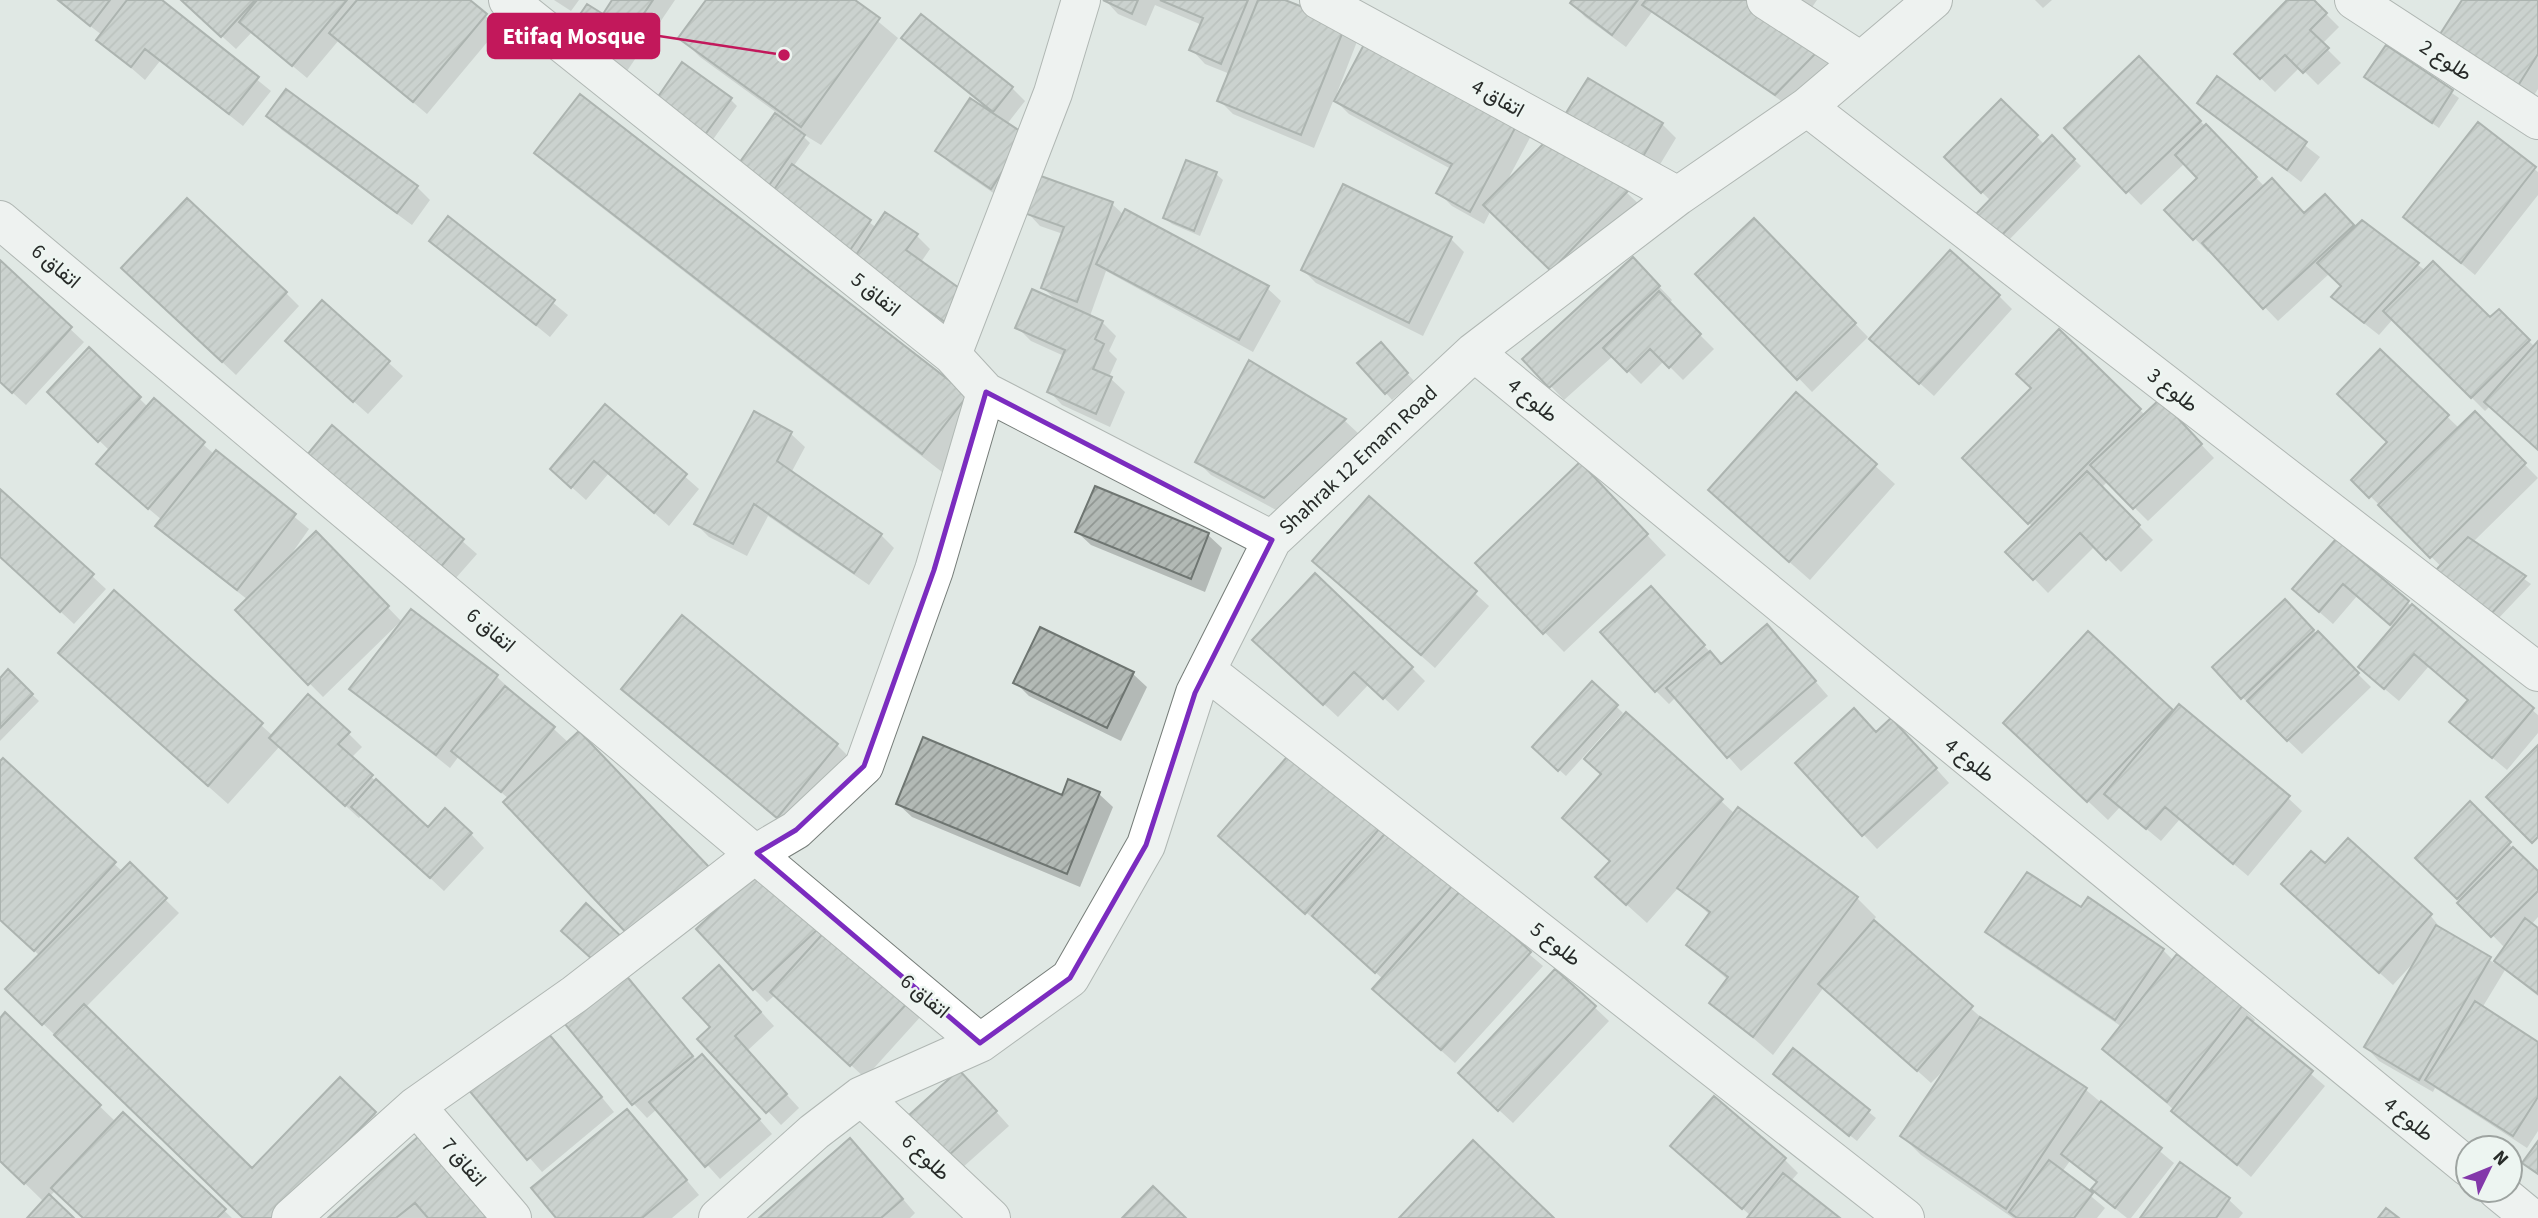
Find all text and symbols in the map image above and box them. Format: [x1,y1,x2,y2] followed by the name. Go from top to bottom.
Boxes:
[488,14,659,58] callout: Etifaq Mosque
[503,20,646,53] text: Etifaq Mosque
[2414,32,2478,88] street label: طلوع 2
[1466,71,1530,125] street label: اتفاق 4
[25,236,87,296] street label: اتفاق 6
[845,265,907,323] street label: اتفاق 5
[2141,361,2205,419] street label: طلوع 3
[1501,370,1565,430] street label: طلوع 4
[1272,378,1444,542] street label: Shahrak 12 Emam Road
[460,600,522,660] street label: اتفاق 6
[1938,730,2002,790] street label: طلوع 4
[1524,915,1588,973] street label: طلوع 5
[894,966,956,1026] street label: اتفاق 6
[2377,1089,2441,1149] street label: طلوع 4
[895,1126,957,1188] street label: طلوع 6
[434,1131,494,1193] street label: اتفاق 7
[2454,1134,2524,1204] north arrow
[2486,1145,2515,1172] text: N

